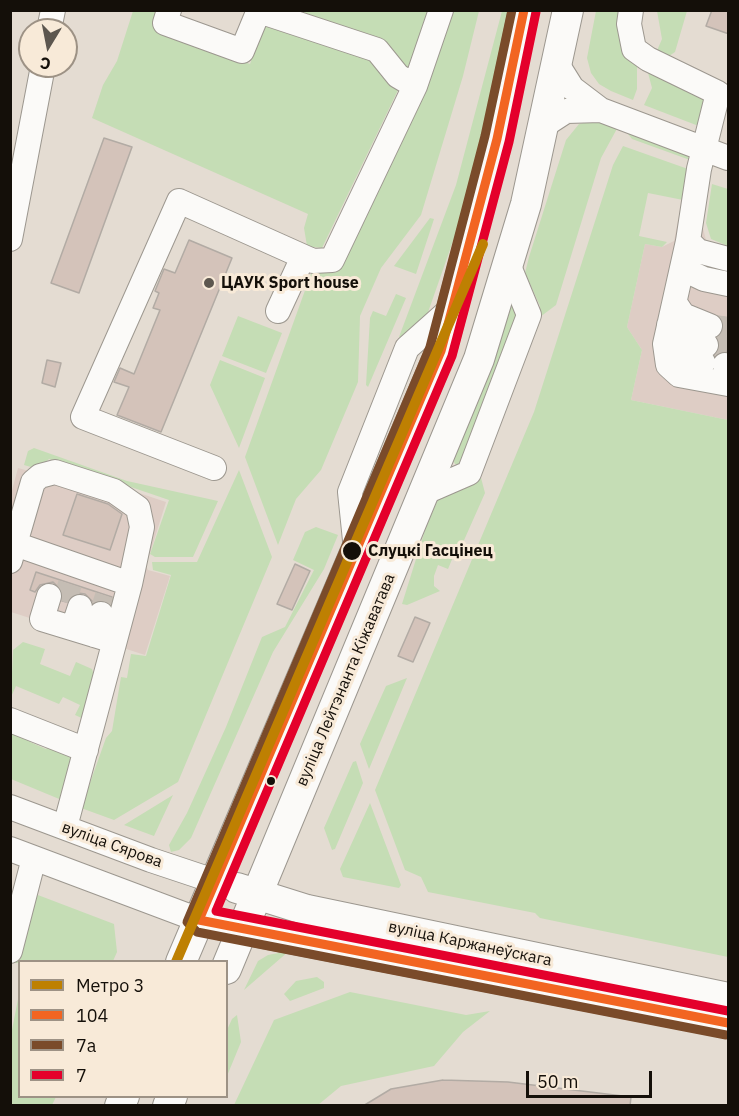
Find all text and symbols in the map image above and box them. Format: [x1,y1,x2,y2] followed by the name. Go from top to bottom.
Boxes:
[18,18,78,78] north arrow
[38,53,52,75] text: С
[221,273,359,293] place label: ЦАУК Sport house
[202,276,216,290] marker: ЦАУК Sport house
[341,540,363,562] marker: Слуцкі Гасцінец
[368,541,493,561] place label: Слуцкі Гасцінец
[292,571,400,789] street label: вуліца Лейтэнанта Кіжаватава
[265,775,277,787] unlabelled marker
[59,818,165,872] street label: вуліца Сярова
[386,917,554,971] street label: вуліца Каржанеўскага
[18,960,228,1098] legend
[76,974,144,997] text: Метро 3
[76,1004,108,1027] text: 104
[76,1034,96,1057] text: 7а
[529,1059,655,1097] scale bar
[76,1064,87,1087] text: 7
[537,1070,579,1093] text: 50 m

